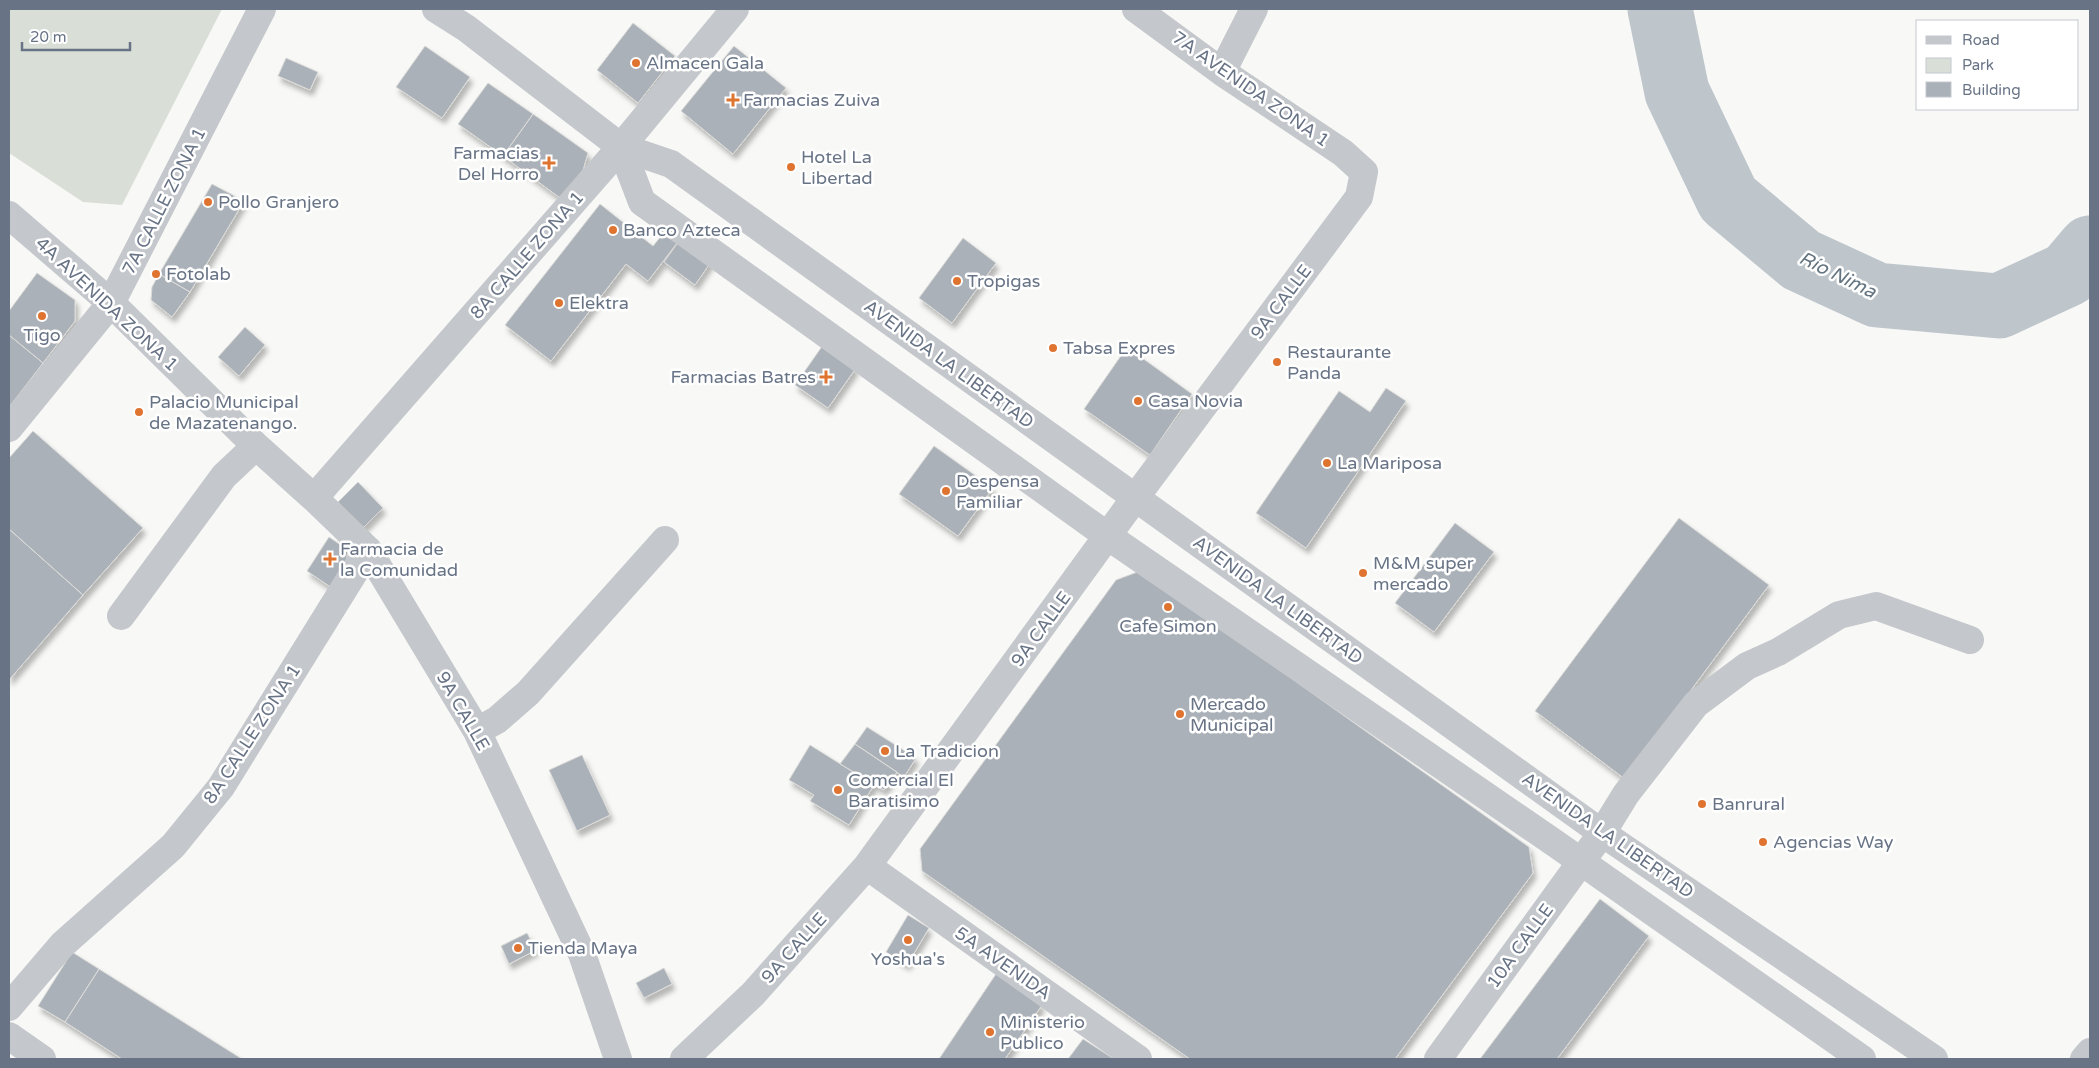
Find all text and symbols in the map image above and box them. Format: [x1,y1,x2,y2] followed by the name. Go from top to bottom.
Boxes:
[22,20,130,52] scale bar
[1916,20,2079,110] legend
[1168,26,1334,152] street label: 7A AVENIDA ZONA 1
[30,28,67,46] text: 20 m
[1962,31,2000,49] text: Road
[646,52,764,74] place label: Almacen Gala
[1962,56,1994,74] text: Park
[630,57,642,69] marker: Almacen Gala
[1962,81,2021,99] text: Building
[743,89,880,111] place label: Farmacias Zuiva
[727,94,739,106] marker: Farmacias Zuiva
[117,124,211,278] street label: 7A CALLE ZONA 1
[453,142,539,185] place label: Farmacias Del Horro
[801,146,873,189] place label: Hotel La Libertad
[543,157,555,169] marker: Farmacias Del Horro
[785,161,797,173] marker: Hotel La Libertad
[465,187,589,323] street label: 8A CALLE ZONA 1
[218,191,339,213] place label: Pollo Granjero
[202,196,214,208] marker: Pollo Granjero
[623,219,741,241] place label: Banco Azteca
[607,224,619,236] marker: Banco Azteca
[31,232,183,376] street label: 4A AVENIDA ZONA 1
[1796,247,1881,303] water label: Río Nima
[1246,260,1316,344] street label: 9A CALLE
[166,263,231,285] place label: Fotolab
[150,268,162,280] marker: Fotolab
[967,270,1040,292] place label: Tropigas
[951,275,963,287] marker: Tropigas
[569,292,629,314] place label: Elektra
[860,295,1038,433] street label: AVENIDA LA LIBERTAD
[553,297,565,309] marker: Elektra
[36,310,48,322] marker: Tigo
[23,324,61,346] place label: Tigo
[1063,337,1175,359] place label: Tabsa Expres
[1287,341,1391,384] place label: Restaurante Panda
[1047,342,1059,354] marker: Tabsa Expres
[1271,356,1283,368] marker: Restaurante Panda
[671,366,816,388] place label: Farmacias Batres
[820,371,832,383] marker: Farmacias Batres
[1148,390,1243,412] place label: Casa Novia
[149,391,299,434] place label: Palacio Municipal de Mazatenango.
[1132,395,1144,407] marker: Casa Novia
[133,406,145,418] marker: Palacio Municipal de Mazatenango.
[1337,452,1442,474] place label: La Mariposa
[1321,457,1333,469] marker: La Mariposa
[956,470,1039,513] place label: Despensa Familiar
[940,485,952,497] marker: Despensa Familiar
[1189,531,1367,669] street label: AVENIDA LA LIBERTAD
[340,538,458,581] place label: Farmacia de la Comunidad
[1373,552,1474,595] place label: M&M super mercado
[324,553,336,565] marker: Farmacia de la Comunidad
[1357,567,1369,579] marker: M&M super mercado
[1006,587,1076,671] street label: 9A CALLE
[1162,601,1174,613] marker: Cafe Simon
[1119,615,1217,637] place label: Cafe Simon
[199,660,305,808] street label: 8A CALLE ZONA 1
[432,668,494,754] street label: 9A CALLE
[1190,693,1274,736] place label: Mercado Municipal
[1174,708,1186,720] marker: Mercado Municipal
[895,740,999,762] place label: La Tradicion
[879,745,891,757] marker: La Tradicion
[1518,767,1698,903] street label: AVENIDA LA LIBERTAD
[848,769,954,812] place label: Comercial El Baratisimo
[832,784,844,796] marker: Comercial El Baratisimo
[1712,793,1785,815] place label: Banrural
[1696,798,1708,810] marker: Banrural
[1773,831,1894,853] place label: Agencias Way
[1757,836,1769,848] marker: Agencias Way
[1482,900,1558,992] street label: 10A CALLE
[757,908,831,988] street label: 9A CALLE
[951,922,1055,1004] street label: 5A AVENIDA
[902,934,914,946] marker: Yoshua's
[528,937,638,959] place label: Tienda Maya
[512,942,524,954] marker: Tienda Maya
[871,948,945,970] place label: Yoshua's
[1000,1011,1085,1054] place label: Ministerio Publico
[984,1026,996,1038] marker: Ministerio Publico

